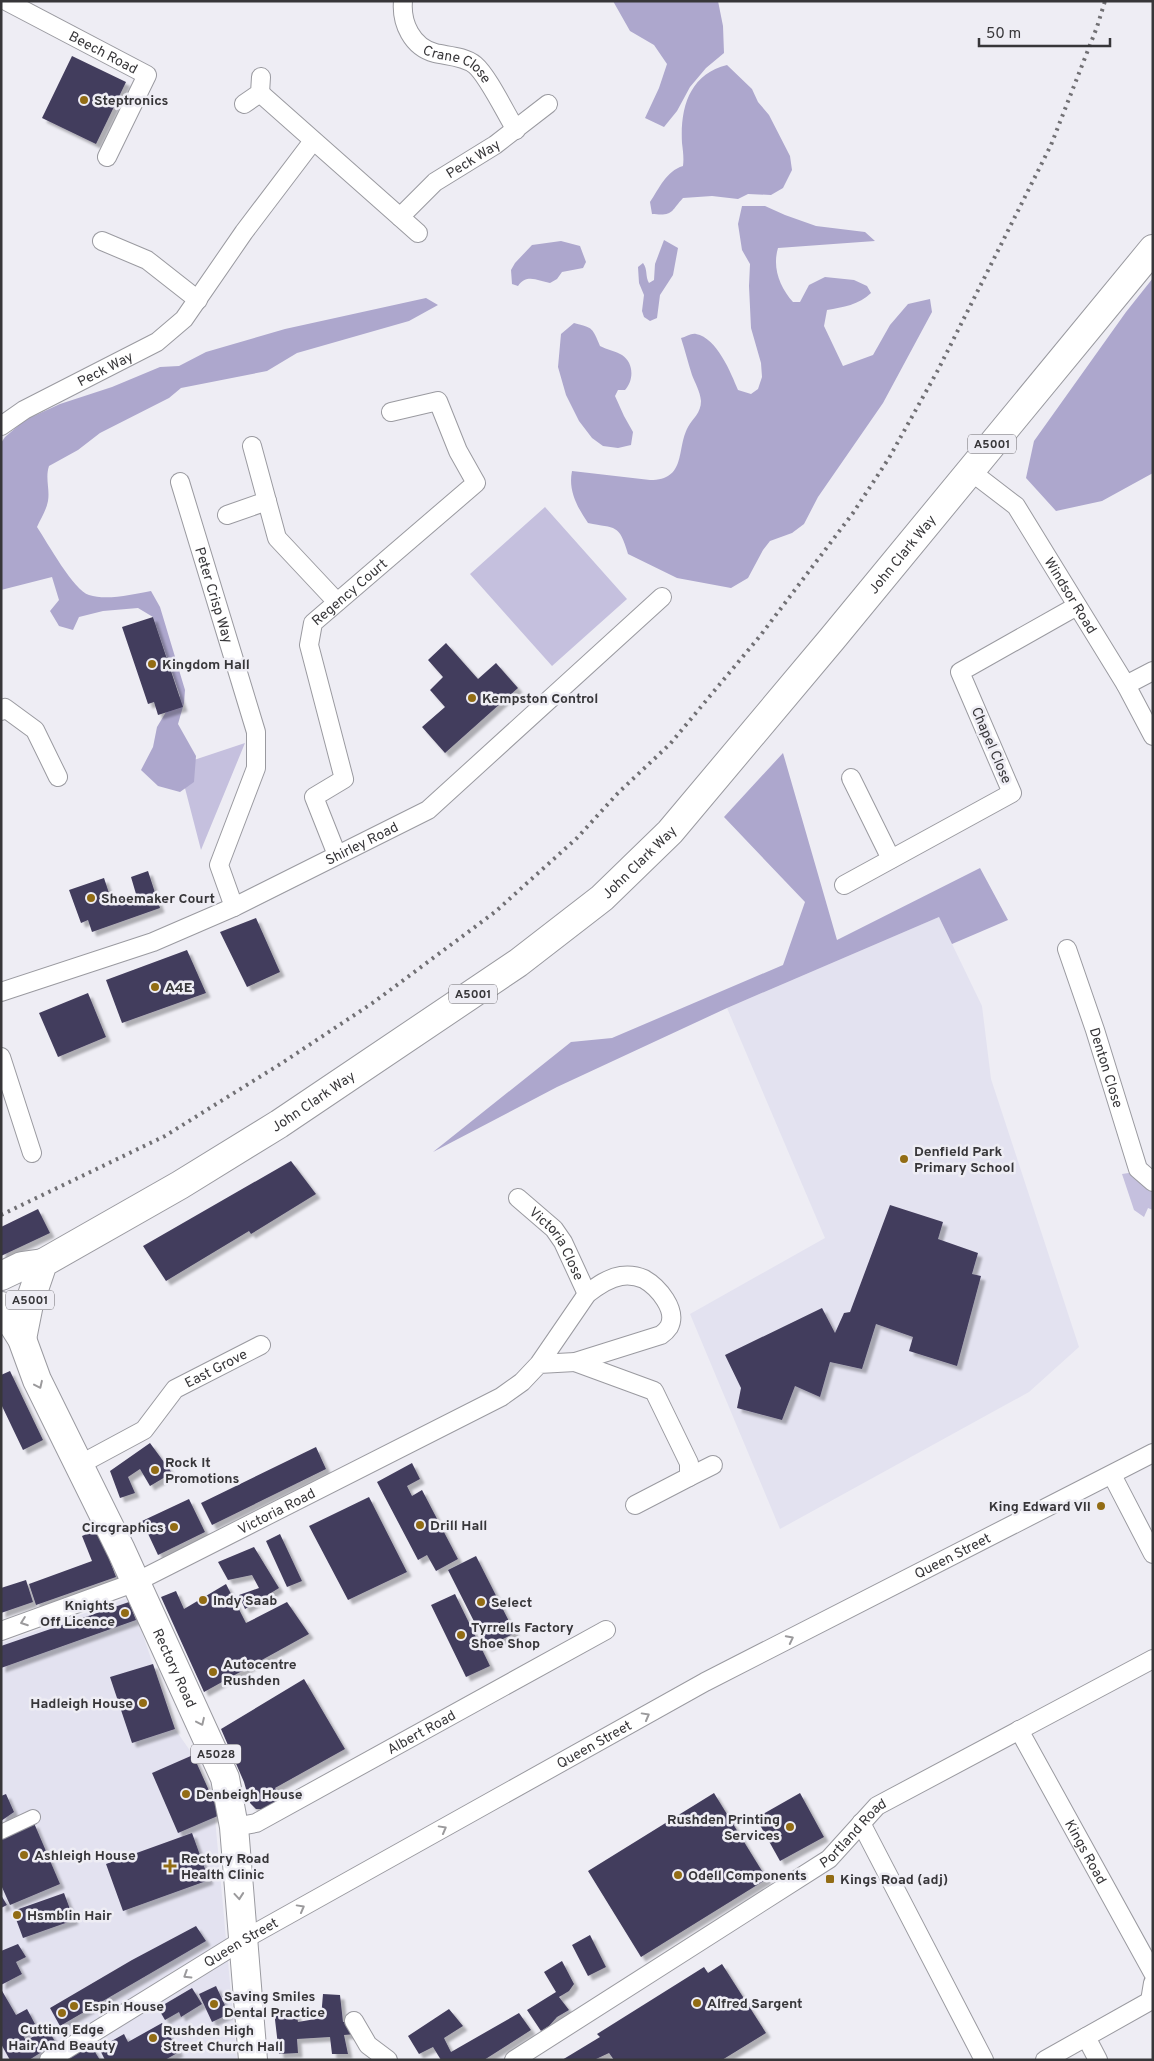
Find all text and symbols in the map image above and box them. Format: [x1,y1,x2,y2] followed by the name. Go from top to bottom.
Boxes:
[979,15,1110,47] scale bar
[986,25,1021,44] text: 50 m
[65,28,140,79] street label: Beech Road
[420,42,494,87] street label: Crane Close
[94,93,169,110] place label: Steptronics
[78,94,90,106] marker: Steptronics
[444,137,504,183] street label: Peck Way
[75,349,136,391] street label: Peck Way
[968,434,1016,454] road number: A5001
[866,512,940,598] street label: John Clark Way
[190,545,236,645] street label: Peter Crisp Way
[1040,555,1100,637] street label: Windsor Road
[309,556,391,630] street label: Regency Court
[162,657,250,674] place label: Kingdom Hall
[146,658,158,670] marker: Kingdom Hall
[482,691,598,708] place label: Kempston Control
[466,692,478,704] marker: Kempston Control
[967,705,1014,786] street label: Chapel Close
[323,819,402,870] street label: Shirley Road
[599,823,681,903] street label: John Clark Way
[101,891,215,908] place label: Shoemaker Court
[85,892,97,904] marker: Shoemaker Court
[165,980,193,997] place label: A4E
[149,981,161,993] marker: A4E
[449,984,497,1004] road number: A5001
[1085,1026,1126,1110] street label: Denton Close
[269,1068,359,1136] street label: John Clark Way
[914,1144,1015,1177] place label: Denfield Park Primary School
[898,1153,910,1165] marker: Denfield Park Primary School
[525,1204,587,1283] street label: Victoria Close
[6,1290,54,1310] road number: A5001
[182,1346,251,1393] street label: East Grove
[33,1380,43,1389] one-way arrow
[165,1455,240,1488] place label: Rock It Promotions
[149,1464,161,1476] marker: Rock It Promotions
[236,1485,319,1539] street label: Victoria Road
[989,1499,1091,1516] place label: King Edward VII
[1095,1500,1107,1512] marker: King Edward VII
[430,1518,487,1535] place label: Drill Hall
[414,1519,426,1531] marker: Drill Hall
[82,1520,164,1537] place label: Circgraphics
[168,1521,180,1533] marker: Circgraphics
[912,1530,994,1583] street label: Queen Street
[213,1593,277,1610] place label: Indy Saab
[197,1594,209,1606] marker: Indy Saab
[491,1595,532,1612] place label: Select
[475,1596,487,1608] marker: Select
[40,1598,115,1631] place label: Knights Off Licence
[119,1607,131,1619] marker: Knights Off Licence
[21,1616,29,1626] one-way arrow
[471,1620,574,1653] place label: Tyrrells Factory Shoe Shop
[148,1626,199,1711] street label: Rectory Road
[455,1629,467,1641] marker: Tyrrells Factory Shoe Shop
[784,1635,793,1645] one-way arrow
[223,1657,297,1690] place label: Autocentre Rushden
[207,1666,219,1678] marker: Autocentre Rushden
[30,1696,133,1713] place label: Hadleigh House
[137,1697,149,1709] marker: Hadleigh House
[385,1708,459,1759] street label: Albert Road
[641,1712,650,1722] one-way arrow
[195,1717,206,1726] one-way arrow
[554,1718,635,1773] street label: Queen Street
[191,1745,241,1764] road number: A5028
[196,1787,303,1804] place label: Denbeigh House
[180,1788,192,1800] marker: Denbeigh House
[817,1796,890,1873] street label: Portland Road
[667,1812,780,1845] place label: Rushden Printing Services
[1060,1817,1109,1888] street label: Kings Road
[784,1821,796,1833] marker: Rushden Printing Services
[438,1825,447,1835] one-way arrow
[34,1848,136,1865] place label: Ashleigh House
[18,1849,30,1861] marker: Ashleigh House
[181,1851,270,1884] place label: Rectory Road Health Clinic
[163,1859,177,1873] marker: Rectory Road Health Clinic
[688,1868,807,1885] place label: Odell Components
[672,1869,684,1881] marker: Odell Components
[840,1872,948,1889] place label: Kings Road (adj)
[824,1873,836,1885] marker: Kings Road (adj)
[233,1892,244,1900] one-way arrow
[296,1904,305,1914] one-way arrow
[27,1908,112,1925] place label: Hsmblin Hair
[11,1909,23,1921] marker: Hsmblin Hair
[201,1915,282,1972] street label: Queen Street
[183,1968,192,1978] one-way arrow
[224,1989,325,2022] place label: Saving Smiles Dental Practice
[707,1996,803,2013] place label: Alfred Sargent
[691,1997,703,2009] marker: Alfred Sargent
[208,1998,220,2010] marker: Saving Smiles Dental Practice
[84,1999,164,2016] place label: Espin House
[68,2000,80,2012] marker: Espin House
[56,2007,68,2019] marker: Cutting Edge Hair And Beauty
[8,2022,116,2055] place label: Cutting Edge Hair And Beauty
[163,2023,283,2056] place label: Rushden High Street Church Hall
[147,2032,159,2044] marker: Rushden High Street Church Hall

